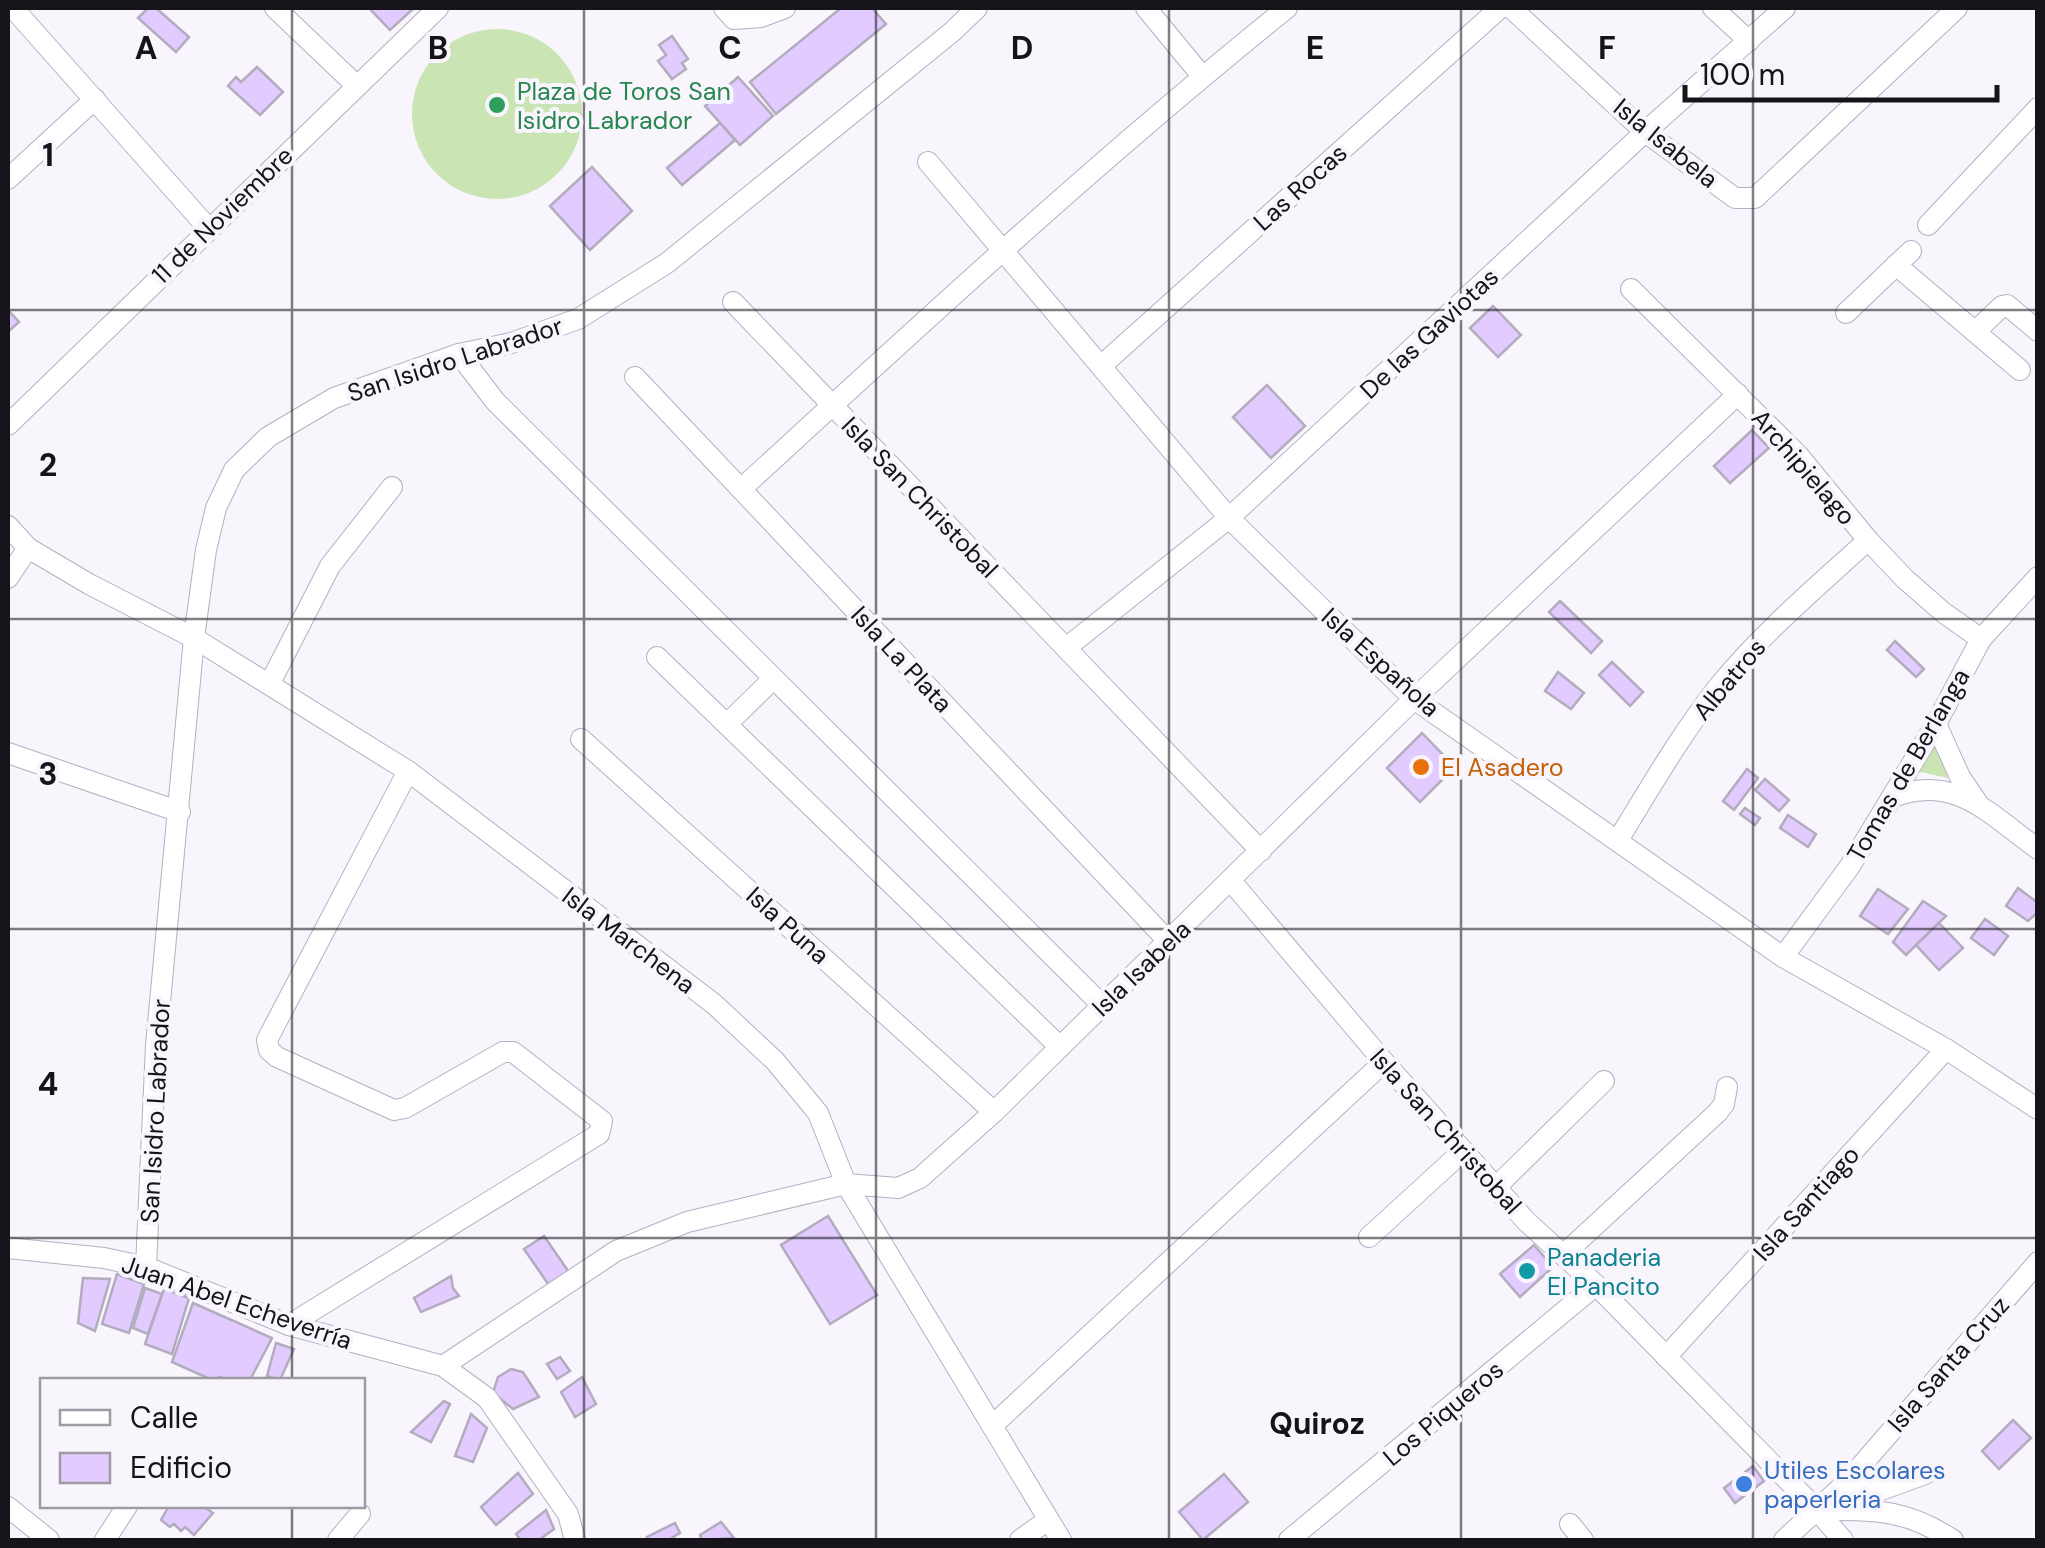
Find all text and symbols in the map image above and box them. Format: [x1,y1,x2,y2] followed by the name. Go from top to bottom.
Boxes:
[135,27,157,69] text: A
[428,27,448,69] text: B
[718,27,742,69] text: C
[1011,27,1033,69] text: D
[1306,27,1324,69] text: E
[1598,27,1616,69] text: F
[1685,40,1998,102] scale bar
[1700,55,1785,94] text: 100 m
[517,75,731,137] place label: Plaza de Toros San Isidro Labrador
[1607,91,1725,196] street label: Isla Isabela
[486,94,508,116] marker: Plaza de Toros San Isidro Labrador
[42,134,54,176] text: 1
[1246,137,1354,238] street label: Las Rocas
[145,139,300,291] street label: 11 de Noviembre
[1353,261,1506,406] street label: De las Gaviotas
[343,309,567,410] street label: San Isidro Labrador
[1744,402,1863,532] street label: Archipielago
[834,410,1005,585] street label: Isla San Christobal
[39,444,57,486] text: 2
[844,599,960,720] street label: Isla La Plata
[1314,600,1447,724] street label: Isla Española
[1686,632,1773,727] street label: Albatros
[1840,663,1977,868] street label: Tomas de Berlanga
[1441,751,1564,784] place label: El Asadero
[38,753,58,795] text: 3
[1410,756,1432,778] marker: El Asadero
[739,879,836,971] street label: Isla Puna
[555,880,702,1001] street label: Isla Marchena
[1085,913,1198,1024] street label: Isla Isabela
[133,998,178,1224] street label: San Isidro Labrador
[1362,1042,1529,1221] street label: Isla San Christobal
[38,1063,58,1105] text: 4
[1746,1139,1867,1268] street label: Isla Santiago
[1547,1241,1661,1303] place label: Panaderia El Pancito
[118,1248,356,1357] street label: Juan Abel Echeverría
[1516,1260,1538,1282] marker: Panaderia El Pancito
[1880,1289,2016,1439] street label: Isla Santa Cruz
[1376,1353,1510,1473] street label: Los Piqueros
[40,1378,365,1508] legend
[130,1398,198,1437] text: Calle
[1269,1404,1365,1443] district label: Quiroz
[130,1448,232,1487] text: Edificio
[1764,1454,1946,1516] place label: Utiles Escolares paperleria
[1733,1473,1755,1495] marker: Utiles Escolares paperleria

